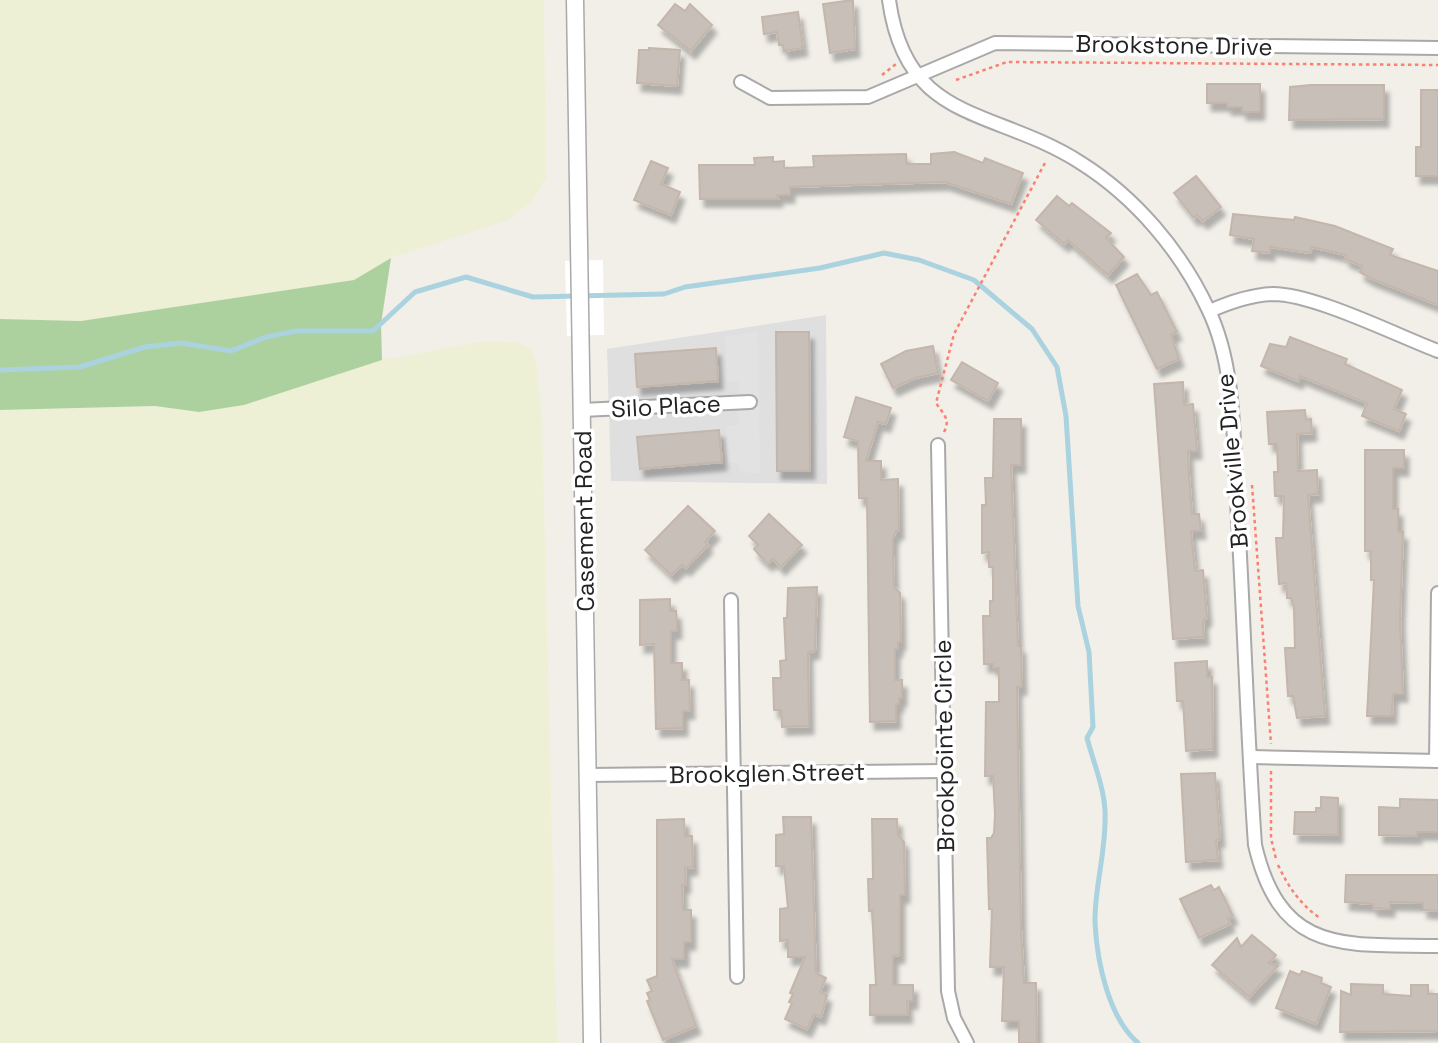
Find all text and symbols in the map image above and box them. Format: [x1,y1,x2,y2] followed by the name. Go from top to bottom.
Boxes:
[1075,28,1273,62] street label: Brookstone Drive
[1209,372,1255,550] street label: Brookville Drive
[610,388,722,424] street label: Silo Place
[567,430,601,612] street label: Casement Road
[927,639,961,853] street label: Brookpointe Circle
[669,756,865,790] street label: Brookglen Street

